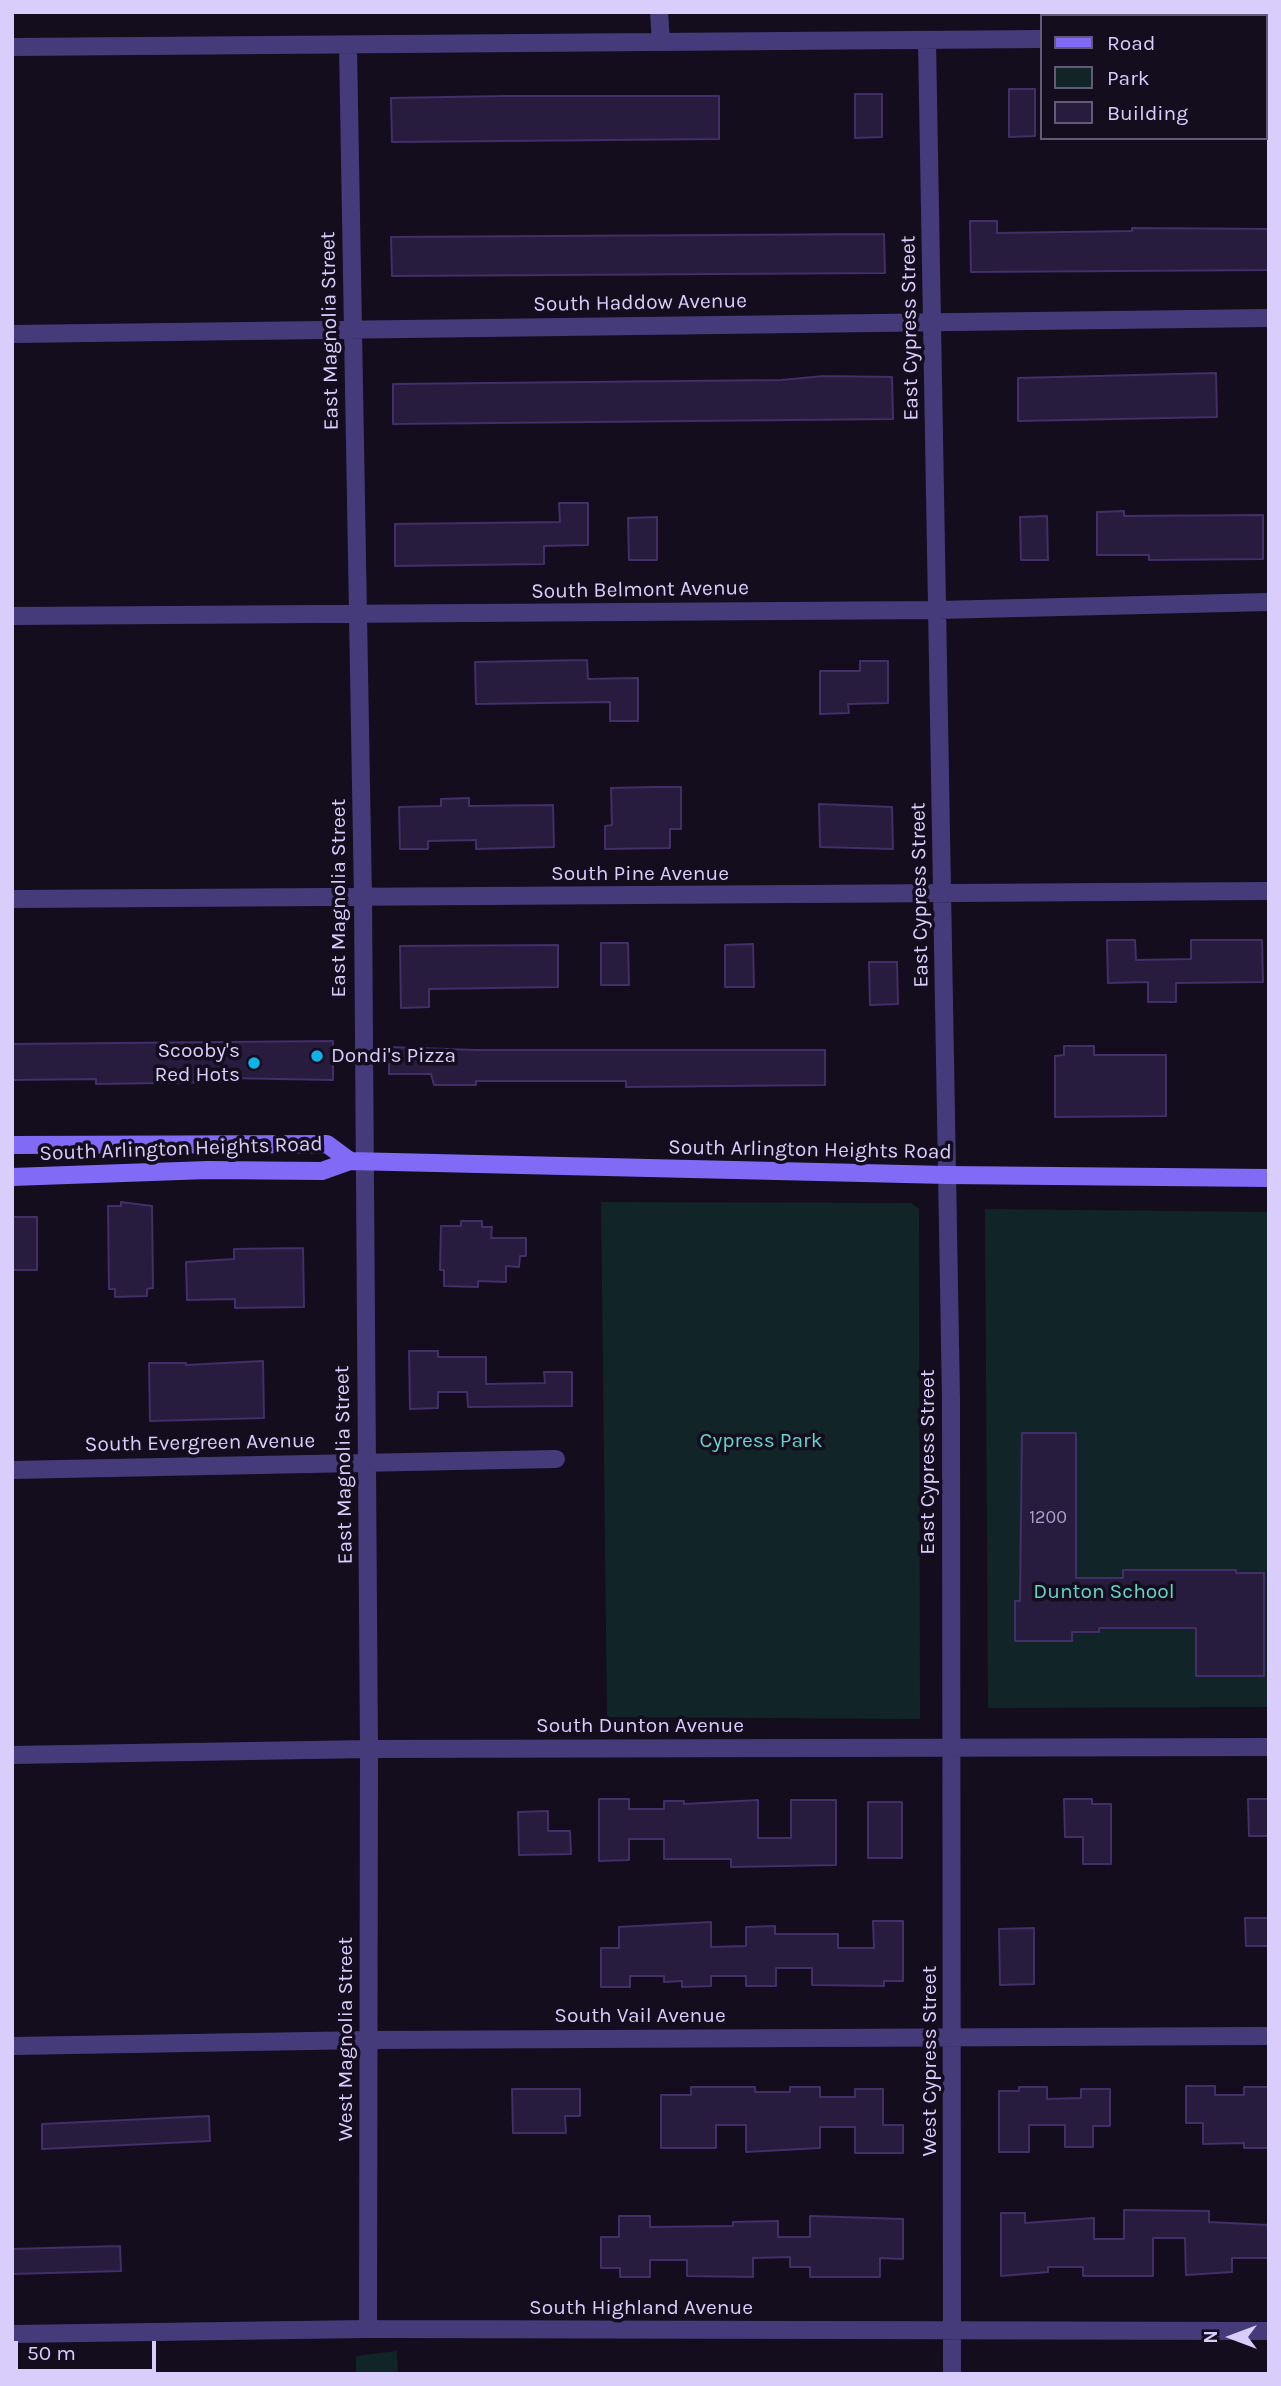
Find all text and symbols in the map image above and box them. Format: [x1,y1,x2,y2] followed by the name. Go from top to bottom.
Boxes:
[1040,14,1267,140] legend
[1107,31,1155,55] text: Road
[1107,66,1150,90] text: Park
[1107,101,1188,125] text: Building
[316,231,344,431] street label: East Magnolia Street
[896,235,924,421] street label: East Cypress Street
[533,289,747,317] street label: South Haddow Avenue
[531,576,749,604] street label: South Belmont Avenue
[326,799,352,997] street label: East Magnolia Street
[906,802,934,988] street label: East Cypress Street
[551,861,729,887] street label: South Pine Avenue
[154,1038,240,1088] place label: Scooby's Red Hots
[331,1043,456,1069] place label: Dondi's Pizza
[309,1048,325,1064] marker: Dondi's Pizza
[246,1055,262,1071] marker: Scooby's Red Hots
[39,1131,323,1167] street label: South Arlington Heights Road
[668,1135,952,1165] street label: South Arlington Heights Road
[330,1365,358,1565] street label: East Magnolia Street
[915,1369,941,1555] street label: East Cypress Street
[84,1428,316,1458] street label: South Evergreen Avenue
[700,1428,822,1454] park label: Cypress Park
[1029,1507,1067,1529] house number: 1200
[1033,1579,1175,1605] park label: Dunton School
[536,1713,744,1739] street label: South Dunton Avenue
[333,1937,359,2141] street label: West Magnolia Street
[917,1966,943,2156] street label: West Cypress Street
[554,2003,726,2029] street label: South Vail Avenue
[529,2295,753,2321] street label: South Highland Avenue
[1197,2302,1267,2372] north arrow
[18,2326,159,2370] scale bar
[1200,2330,1222,2344] text: N
[27,2341,76,2365] text: 50 m

